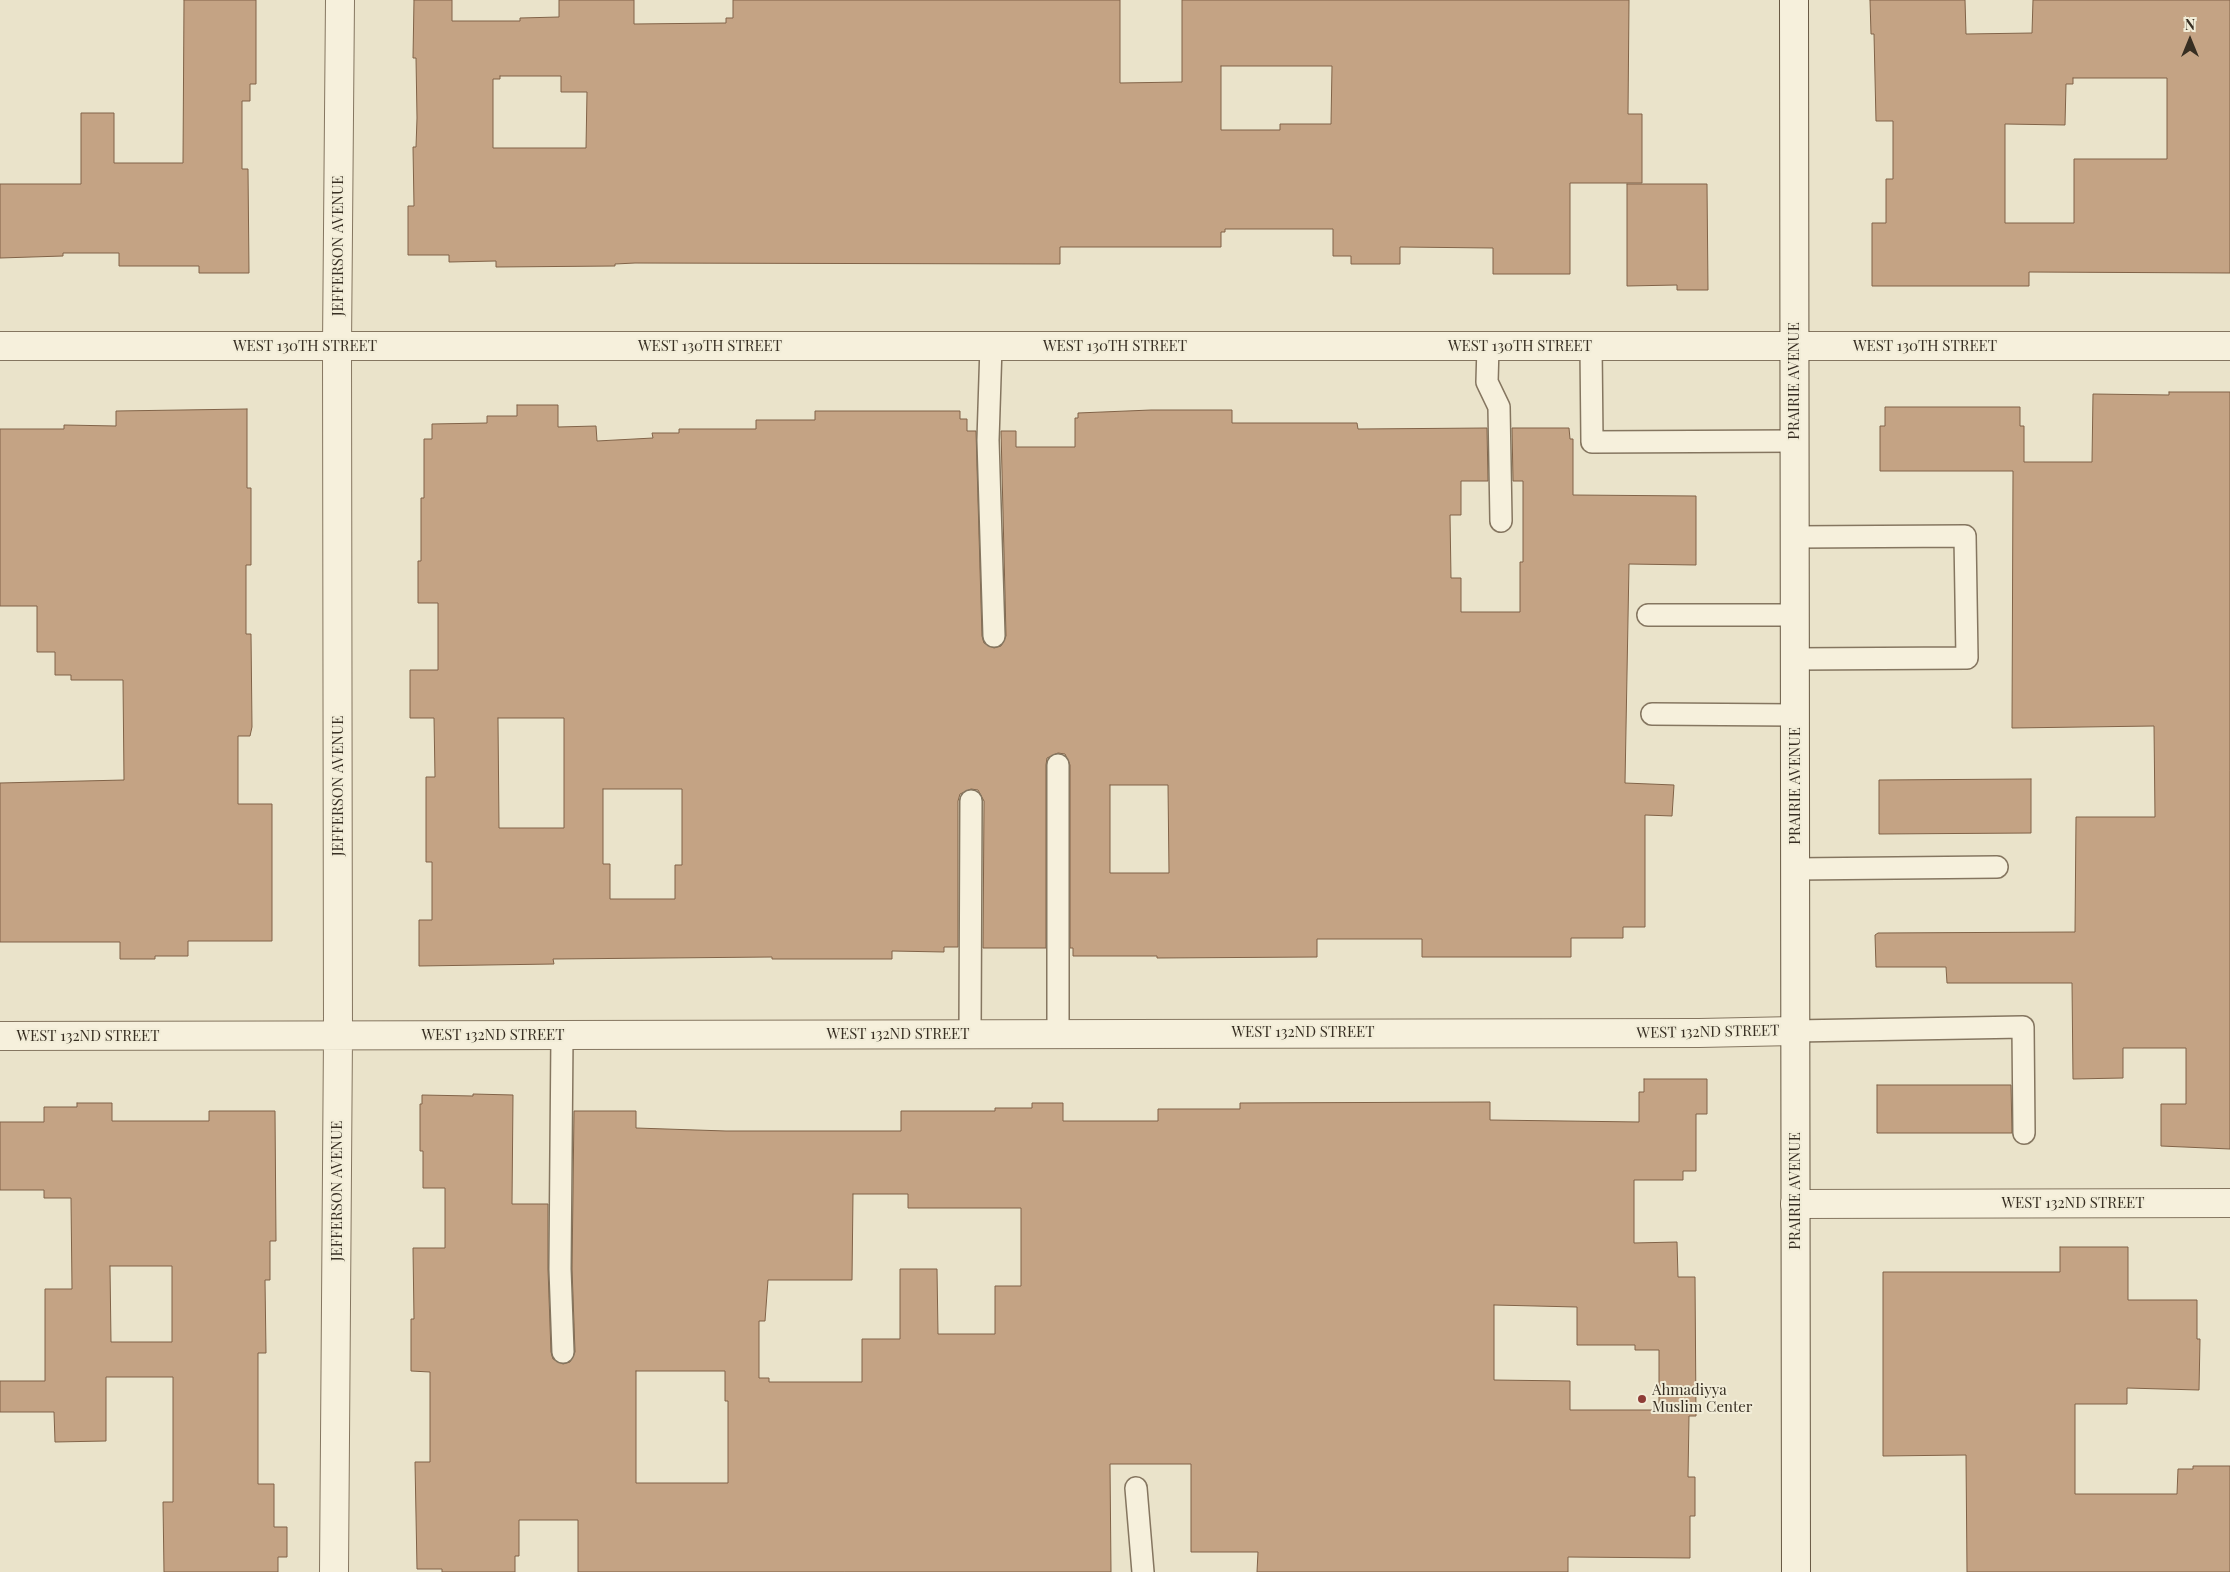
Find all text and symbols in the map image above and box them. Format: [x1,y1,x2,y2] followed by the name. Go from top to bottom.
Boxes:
[2165,15,2215,65] north arrow
[2185,15,2195,34] text: N
[329,176,347,316] street label: JEFFERSON AVENUE
[1785,322,1803,440] street label: PRAIRIE AVENUE
[233,337,377,355] street label: WEST 130TH STREET
[638,337,782,355] street label: WEST 130TH STREET
[1043,337,1187,355] street label: WEST 130TH STREET
[1448,337,1592,355] street label: WEST 130TH STREET
[1853,337,1997,355] street label: WEST 130TH STREET
[329,716,347,856] street label: JEFFERSON AVENUE
[1786,727,1804,845] street label: PRAIRIE AVENUE
[1636,1022,1780,1042] street label: WEST 132ND STREET
[1232,1023,1374,1041] street label: WEST 132ND STREET
[827,1025,969,1043] street label: WEST 132ND STREET
[422,1026,564,1044] street label: WEST 132ND STREET
[17,1027,159,1045] street label: WEST 132ND STREET
[328,1121,346,1261] street label: JEFFERSON AVENUE
[1786,1132,1804,1250] street label: PRAIRIE AVENUE
[2002,1194,2144,1212] street label: WEST 132ND STREET
[1652,1381,1752,1416] place label: Ahmadiyya Muslim Center
[1636,1393,1648,1405] marker: Ahmadiyya Muslim Center

